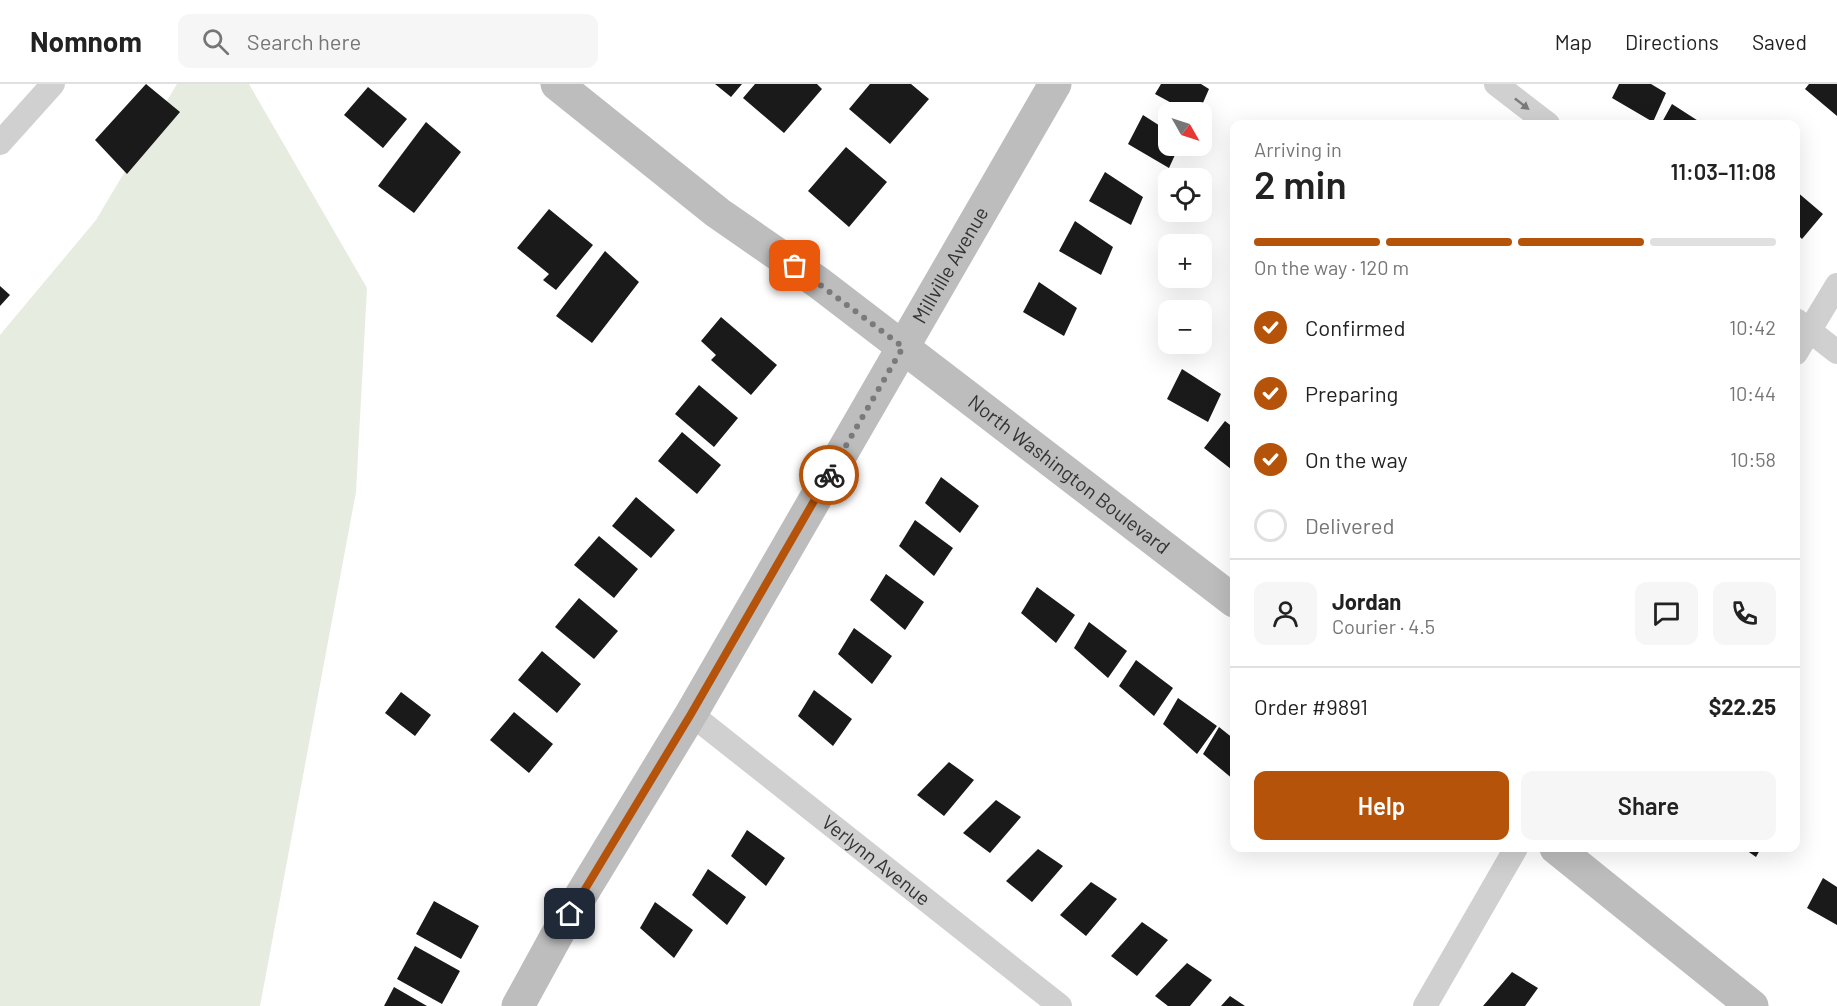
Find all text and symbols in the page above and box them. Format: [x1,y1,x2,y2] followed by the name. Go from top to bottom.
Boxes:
[178,14,598,68] search box
[30,24,142,58] text: Nomnom
[199,25,232,58] icon: search
[247,28,361,54] text: Search here
[1555,29,1592,54] text: Map
[1625,29,1719,54] text: Directions
[1752,29,1807,54] text: Saved
[1514,98,1530,111] one-way arrow
[1158,102,1212,156] north arrow
[1158,102,1212,354] map controls
[1254,137,1342,161] text: Arriving in
[1670,158,1776,184] text: 11:03–11:08
[1254,160,1347,207] text: 2 min
[1158,168,1212,222] button: locate
[906,202,993,327] street label: Millville Avenue
[1158,234,1212,288] button: +
[769,240,820,291] pin
[778,249,811,282] icon: bag
[1254,255,1409,279] text: On the way · 120 m
[1158,300,1212,354] button: −
[1254,311,1287,344] icon: check
[1305,314,1405,340] text: Confirmed
[1729,315,1776,339] text: 10:42
[1254,377,1287,410] icon: check
[1305,380,1398,406] text: Preparing
[1729,381,1776,405] text: 10:44
[964,389,1175,558] street label: North Washington Boulevard
[1254,443,1287,476] icon: check
[799,445,859,505] courier
[1305,446,1408,472] text: On the way
[1730,447,1776,471] text: 10:58
[813,459,846,492] icon: bike
[1305,512,1394,538] text: Delivered
[1254,582,1317,645] button: person
[1635,582,1698,645] button: chat
[1713,582,1776,645] button: phone
[1332,588,1401,614] text: Jordan
[1332,614,1435,638] text: Courier · 4.5
[1254,693,1368,719] text: Order #9891
[1709,693,1776,719] text: $22.25
[1254,771,1509,840] button: Help
[1521,771,1776,840] button: Share
[818,809,936,910] street label: Verlynn Avenue
[544,888,595,939] pin
[553,897,586,930] icon: home

